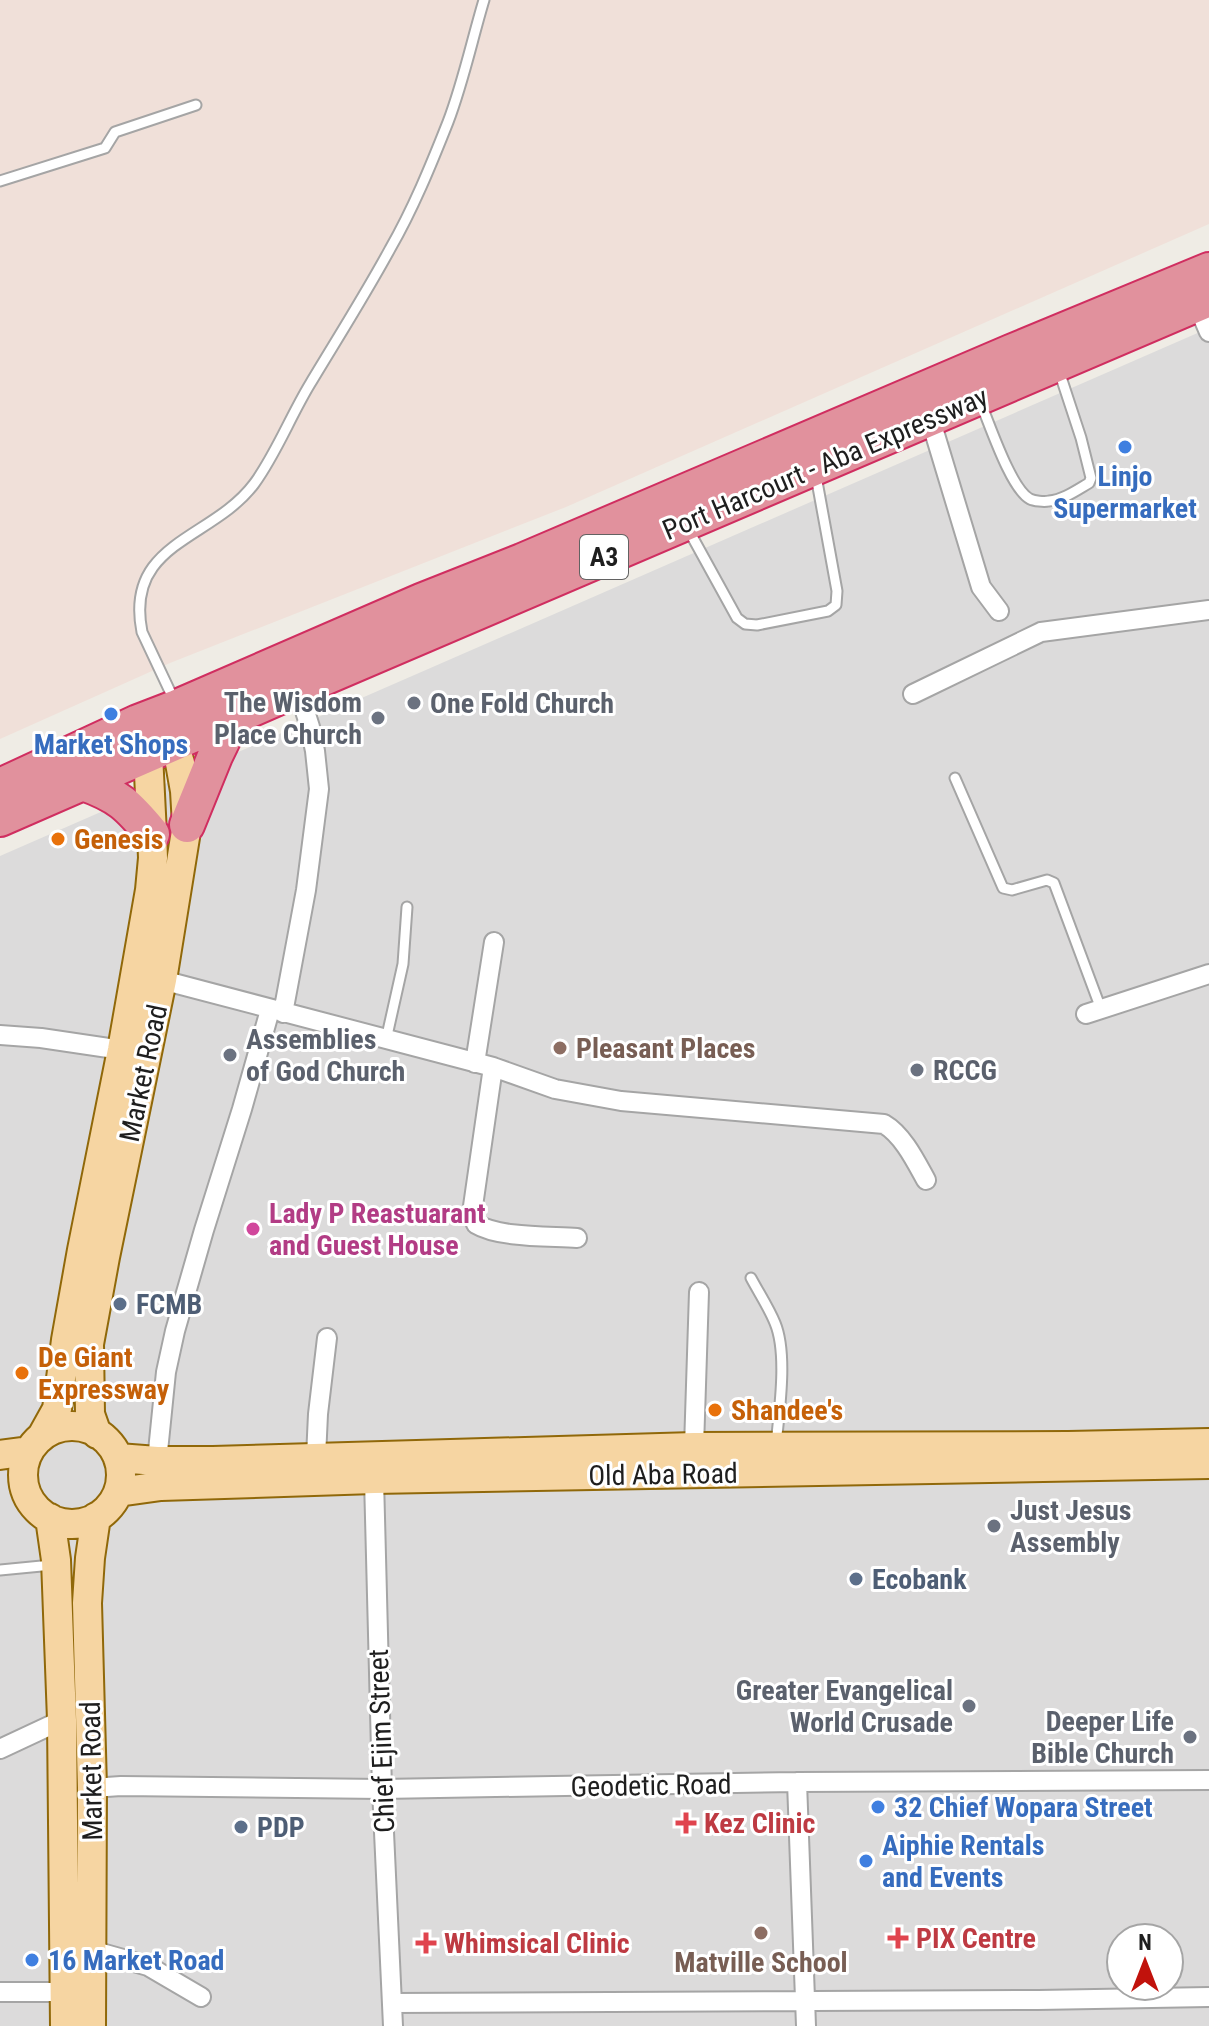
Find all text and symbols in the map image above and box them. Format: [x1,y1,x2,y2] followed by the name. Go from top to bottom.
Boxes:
[658,380,993,547] street label: Port Harcourt - Aba Expressway
[1116,438,1134,456] marker: Linjo Supermarket
[1053,460,1197,525] place label: Linjo Supermarket
[580,535,628,579] road number: A3
[214,686,362,751] place label: The Wisdom Place Church
[430,687,614,720] place label: One Fold Church
[405,694,423,712] marker: One Fold Church
[102,705,120,723] marker: Market Shops
[369,709,387,727] marker: The Wisdom Place Church
[34,728,188,761] place label: Market Shops
[74,823,163,856] place label: Genesis
[49,830,67,848] marker: Genesis
[113,1001,174,1145] street label: Market Road
[246,1023,405,1088] place label: Assemblies of God Church
[576,1032,755,1065] place label: Pleasant Places
[551,1039,569,1057] marker: Pleasant Places
[221,1046,239,1064] marker: Assemblies of God Church
[933,1054,997,1087] place label: RCCG
[908,1061,926,1079] marker: RCCG
[269,1197,486,1262] place label: Lady P Reastuarant and Guest House
[244,1220,262,1238] marker: Lady P Reastuarant and Guest House
[136,1288,202,1321] place label: FCMB
[111,1295,129,1313] marker: FCMB
[38,1341,170,1406] place label: De Giant Expressway
[13,1364,31,1382] marker: De Giant Expressway
[731,1394,843,1427] place label: Shandee's
[706,1401,724,1419] marker: Shandee's
[588,1457,738,1492] street label: Old Aba Road
[1010,1494,1132,1559] place label: Just Jesus Assembly
[985,1517,1003,1535] marker: Just Jesus Assembly
[872,1563,967,1596] place label: Ecobank
[847,1570,865,1588] marker: Ecobank
[362,1648,401,1833] street label: Chief Ejim Street
[736,1674,953,1739] place label: Greater Evangelical World Crusade
[960,1697,978,1715] marker: Greater Evangelical World Crusade
[74,1701,109,1841] street label: Market Road
[1031,1705,1174,1770] place label: Deeper Life Bible Church
[1181,1728,1199,1746] marker: Deeper Life Bible Church
[570,1768,732,1803] street label: Geodetic Road
[894,1791,1153,1824] place label: 32 Chief Wopara Street
[869,1798,887,1816] marker: 32 Chief Wopara Street
[704,1807,816,1840] place label: Kez Clinic
[257,1811,305,1844] place label: PDP
[675,1812,697,1834] marker: Kez Clinic
[232,1818,250,1836] marker: PDP
[882,1829,1045,1894] place label: Aiphie Rentals and Events
[857,1852,875,1870] marker: Aiphie Rentals and Events
[916,1922,1036,1955] place label: PIX Centre
[1105,1922,1185,2002] north arrow
[752,1924,770,1942] marker: Matville School
[444,1927,630,1960] place label: Whimsical Clinic
[887,1927,909,1949] marker: PIX Centre
[1138,1930,1152,1955] text: N
[415,1932,437,1954] marker: Whimsical Clinic
[48,1944,225,1977] place label: 16 Market Road
[674,1946,848,1979] place label: Matville School
[23,1951,41,1969] marker: 16 Market Road

